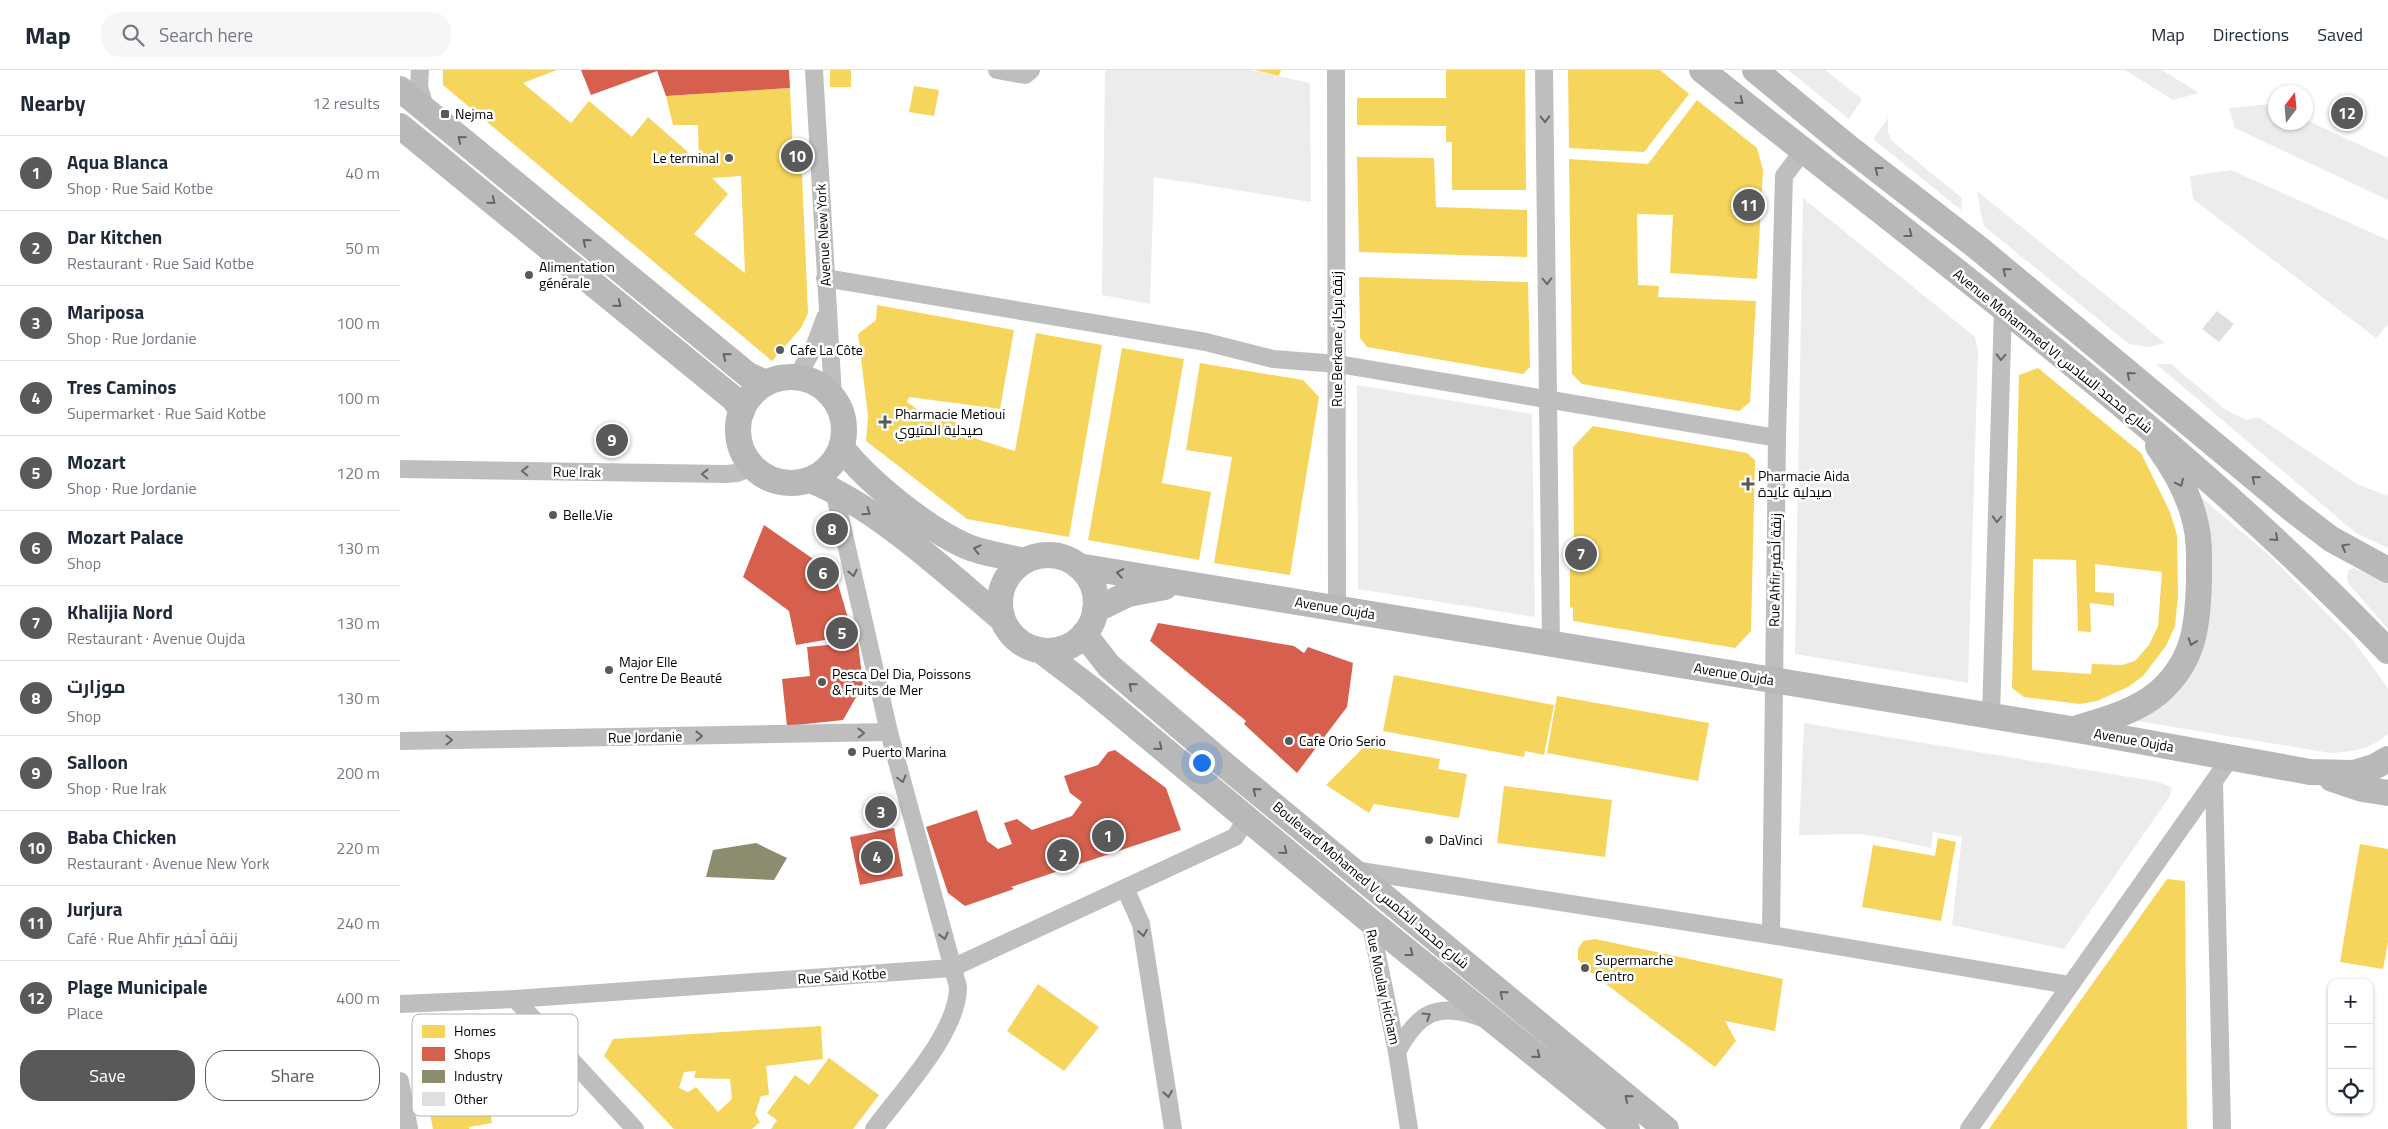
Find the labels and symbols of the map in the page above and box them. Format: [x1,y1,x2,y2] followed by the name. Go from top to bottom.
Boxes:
[2268,85,2313,130] north arrow
[2331,94,2363,132] pin: 12
[1734,95,1743,103] one-way arrow
[455,103,493,124] place label: Nejma
[439,108,451,120] marker: Nejma
[1539,115,1550,123] one-way arrow
[458,136,467,144] one-way arrow
[781,137,813,175] pin: 10
[653,147,719,168] place label: Le terminal
[723,152,735,164] marker: Le terminal
[1875,168,1884,176] one-way arrow
[809,183,836,287] street label: Avenue New York
[1733,186,1765,224] pin: 11
[486,196,495,204] one-way arrow
[1903,228,1912,236] one-way arrow
[583,238,592,247] one-way arrow
[539,256,615,293] place label: Alimentation générale
[1949,263,2158,438] street label: Avenue Mohammed VI شارع محمد السادس
[2003,268,2012,276] one-way arrow
[523,269,535,281] marker: Alimentation générale
[1326,271,1347,407] street label: Rue Berkane زنقة بركان
[1542,278,1552,285] one-way arrow
[612,299,621,308] one-way arrow
[790,339,863,360] place label: Cafe La Côte
[774,344,786,356] marker: Cafe La Côte
[722,353,731,362] one-way arrow
[1996,353,2006,361] one-way arrow
[2127,372,2136,381] one-way arrow
[895,403,1005,442] place label: Pharmacie Metioui صيدلية المتيوي
[879,416,891,428] marker: Pharmacie Metioui صيدلية المتيوي
[596,421,628,459] pin: 9
[553,461,602,482] street label: Rue Irak
[1758,465,1850,502] place label: Pharmacie Aida صيدلية عايدة
[521,466,529,476] one-way arrow
[701,468,709,479] one-way arrow
[2252,476,2261,485] one-way arrow
[1742,478,1754,490] marker: Pharmacie Aida صيدلية عايدة
[2174,478,2184,487] one-way arrow
[563,504,613,525] place label: Belle.Vie
[862,506,871,515] one-way arrow
[547,509,559,521] marker: Belle.Vie
[816,510,848,548] pin: 8
[1763,513,1786,627] street label: Rue Ahfir زنقة أحفير
[1992,516,2002,523] one-way arrow
[2270,533,2279,542] one-way arrow
[1565,535,1597,573] pin: 7
[2342,543,2351,553] one-way arrow
[972,544,981,555] one-way arrow
[807,554,839,592] pin: 6
[847,568,858,577] one-way arrow
[1116,568,1125,578] one-way arrow
[1293,591,1377,624] street label: Avenue Oujda
[826,614,858,652] pin: 5
[2188,637,2198,645] one-way arrow
[619,651,722,688] place label: Major Elle Centre De Beauté
[1692,657,1776,690] street label: Avenue Oujda
[832,663,971,700] place label: Pesca Del Dia, Poissons & Fruits de Mer
[603,664,615,676] marker: Major Elle Centre De Beauté
[816,676,828,688] marker: Pesca Del Dia, Poissons & Fruits de Mer
[1129,683,1138,692] one-way arrow
[2092,722,2176,757] street label: Avenue Oujda
[608,725,682,748] street label: Rue Jordanie
[858,728,865,738] one-way arrow
[1299,730,1386,751] place label: Cafe Orio Serio
[695,731,703,741] one-way arrow
[445,735,453,745] one-way arrow
[1283,735,1295,747] marker: Cafe Orio Serio
[862,741,946,762] place label: Puerto Marina
[1153,741,1162,749] one-way arrow
[846,746,858,758] marker: Puerto Marina
[1189,750,1215,776] your location
[897,775,907,783] one-way arrow
[1253,788,1262,796] one-way arrow
[865,793,897,831] pin: 3
[1268,796,1474,973] street label: Boulevard Mohamed V شارع محمد الخامس
[1092,817,1124,855] pin: 1
[1439,829,1483,850] place label: DaVinci
[1423,834,1435,846] marker: DaVinci
[1047,836,1079,874] pin: 2
[861,838,893,876] pin: 4
[1278,845,1287,853] one-way arrow
[1361,927,1406,1047] street label: Rue Moulay Hicham
[1137,929,1147,937] one-way arrow
[938,932,949,941] one-way arrow
[1404,948,1413,956] one-way arrow
[1595,949,1673,986] place label: Supermarche Centro
[797,962,887,989] street label: Rue Said Kotbe
[1579,962,1591,974] marker: Supermarche Centro
[1500,992,1509,1000] one-way arrow
[1422,1013,1431,1022] one-way arrow
[412,1014,578,1116] legend
[454,1020,496,1041] text: Homes
[454,1043,490,1064] text: Shops
[1531,1049,1540,1057] one-way arrow
[454,1065,503,1086] text: Industry
[454,1088,488,1109] text: Other
[1162,1089,1172,1098] one-way arrow
[1625,1095,1634,1104] one-way arrow

